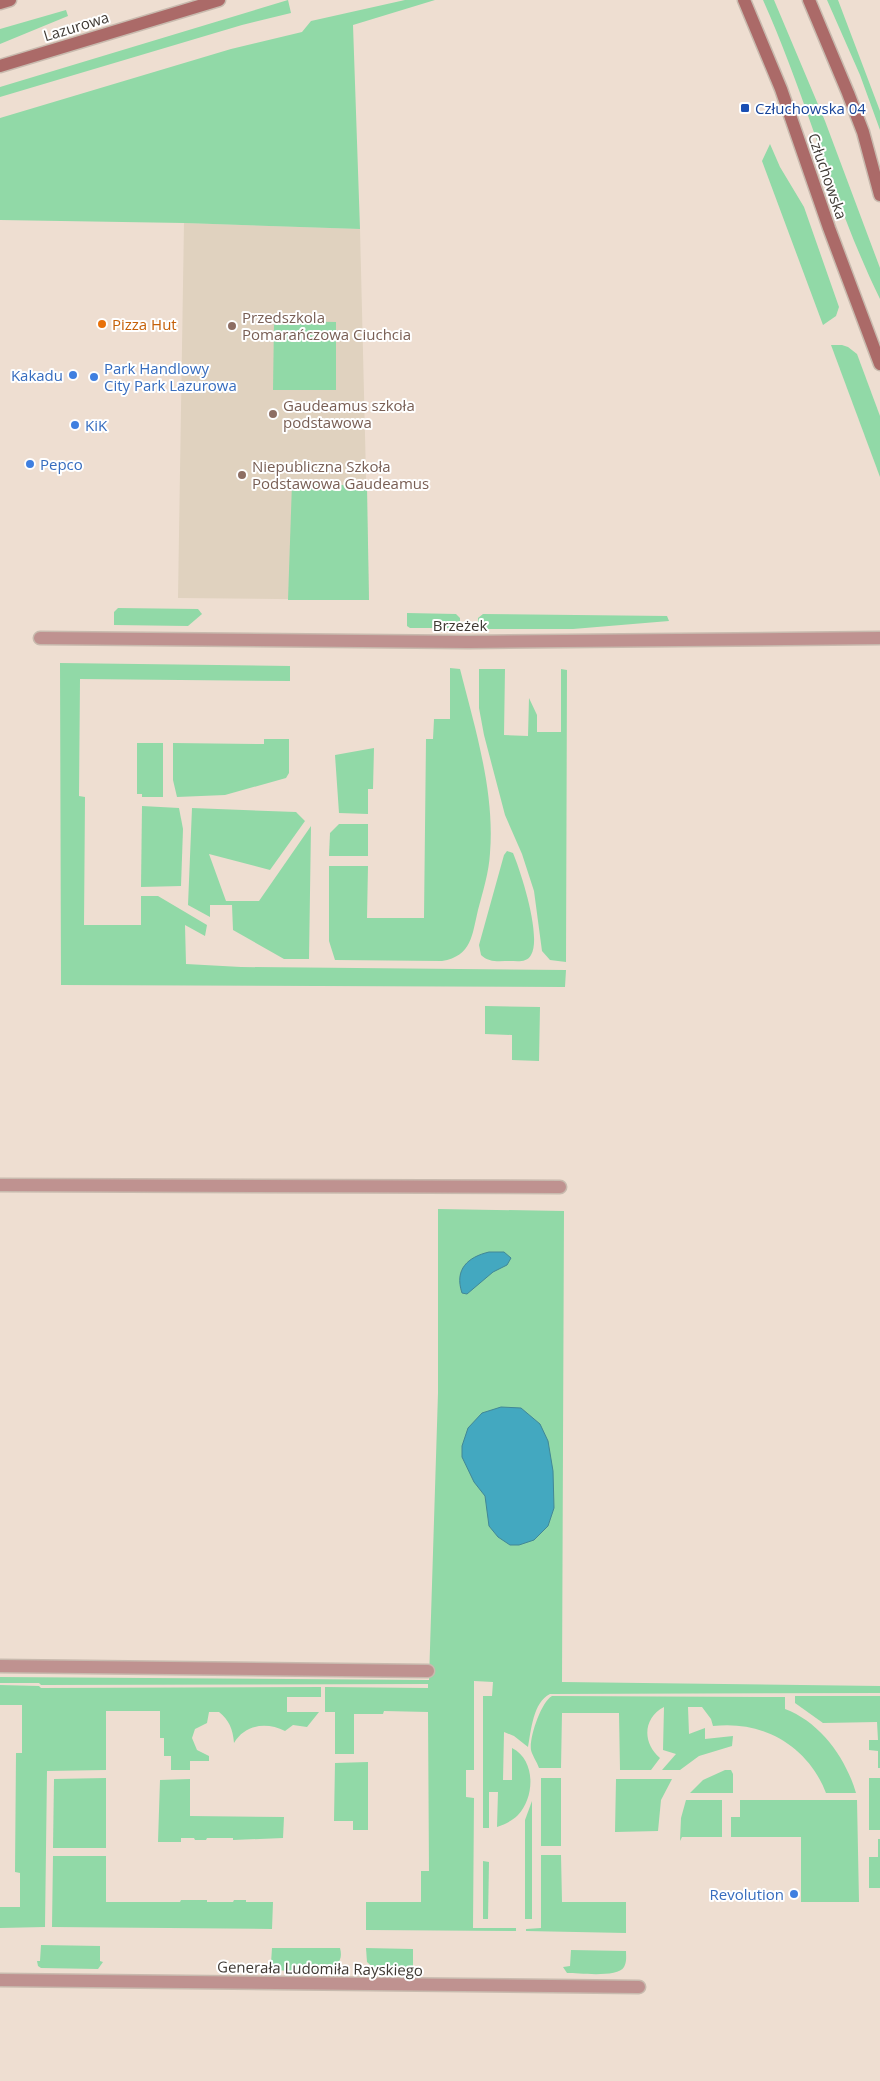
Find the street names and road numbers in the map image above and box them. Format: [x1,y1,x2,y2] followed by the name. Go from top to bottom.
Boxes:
[41,7,111,45] street label: Lazurowa
[804,130,852,222] street label: Człuchowska
[433,615,487,635] street label: Brzeżek
[217,1956,423,1980] street label: Generała Ludomiła Rayskiego

